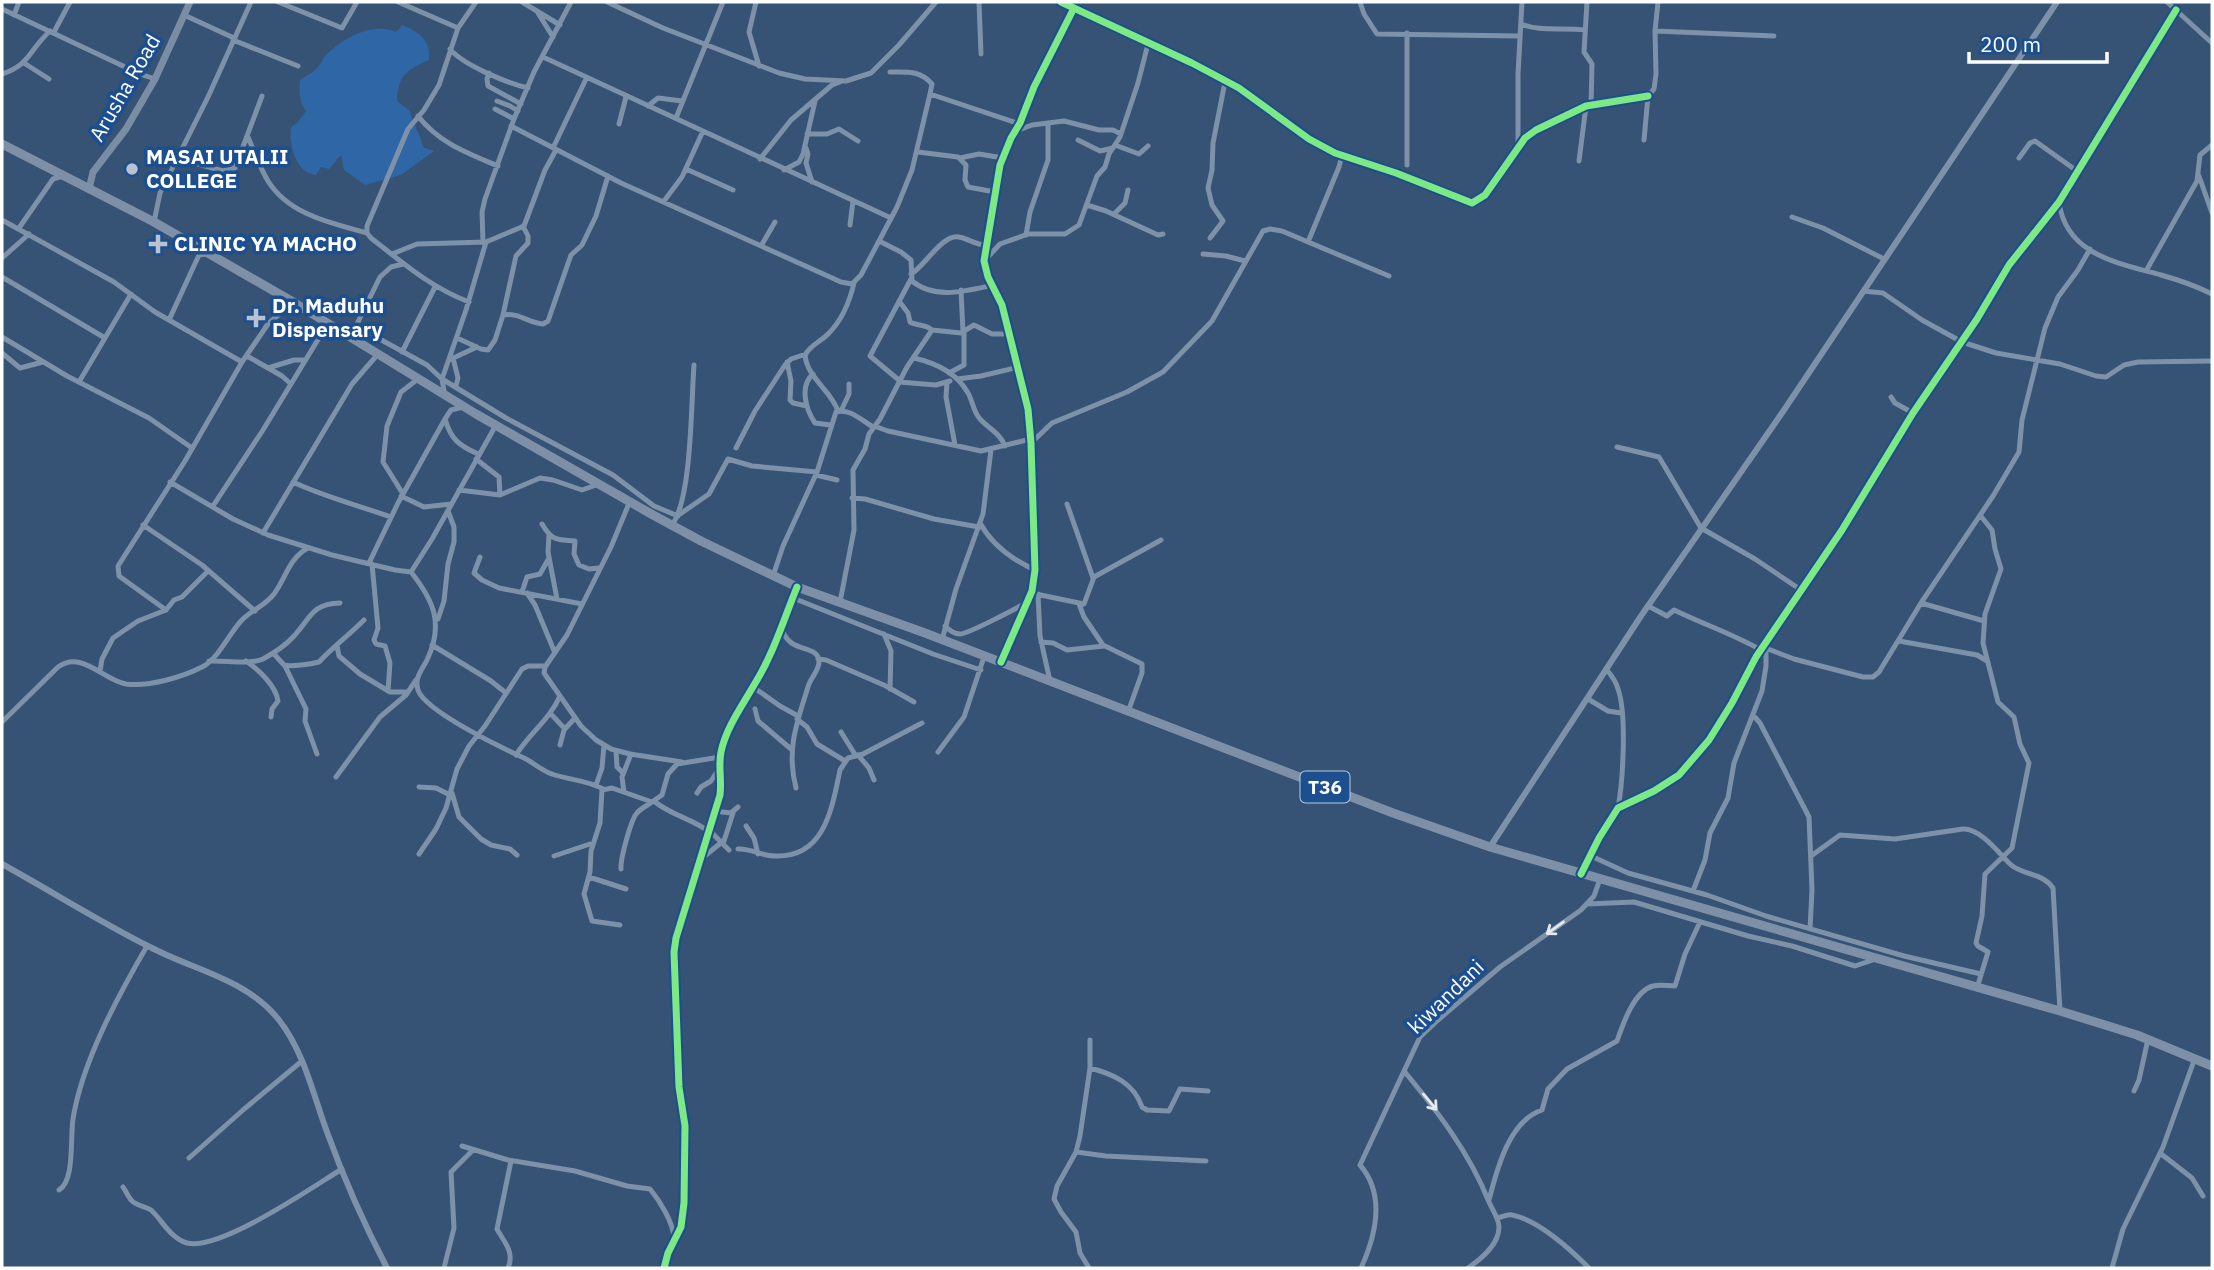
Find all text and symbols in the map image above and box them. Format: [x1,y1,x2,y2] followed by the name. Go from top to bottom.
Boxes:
[1969,21,2107,65] scale bar
[82,29,166,146] street label: Arusha Road
[1980,30,2041,58] text: 200 m
[146,142,288,194] place label: MASAI UTALII COLLEGE
[124,161,140,177] marker: MASAI UTALII COLLEGE
[174,229,357,257] place label: CLINIC YA MACHO
[148,234,168,254] marker: CLINIC YA MACHO
[272,291,384,343] place label: Dr. Maduhu Dispensary
[246,308,266,328] marker: Dr. Maduhu Dispensary
[1300,772,1350,802] road number: T36
[1546,921,1565,935] one-way arrow
[1401,953,1490,1040] street label: kiwandani
[1422,1093,1438,1111] one-way arrow

